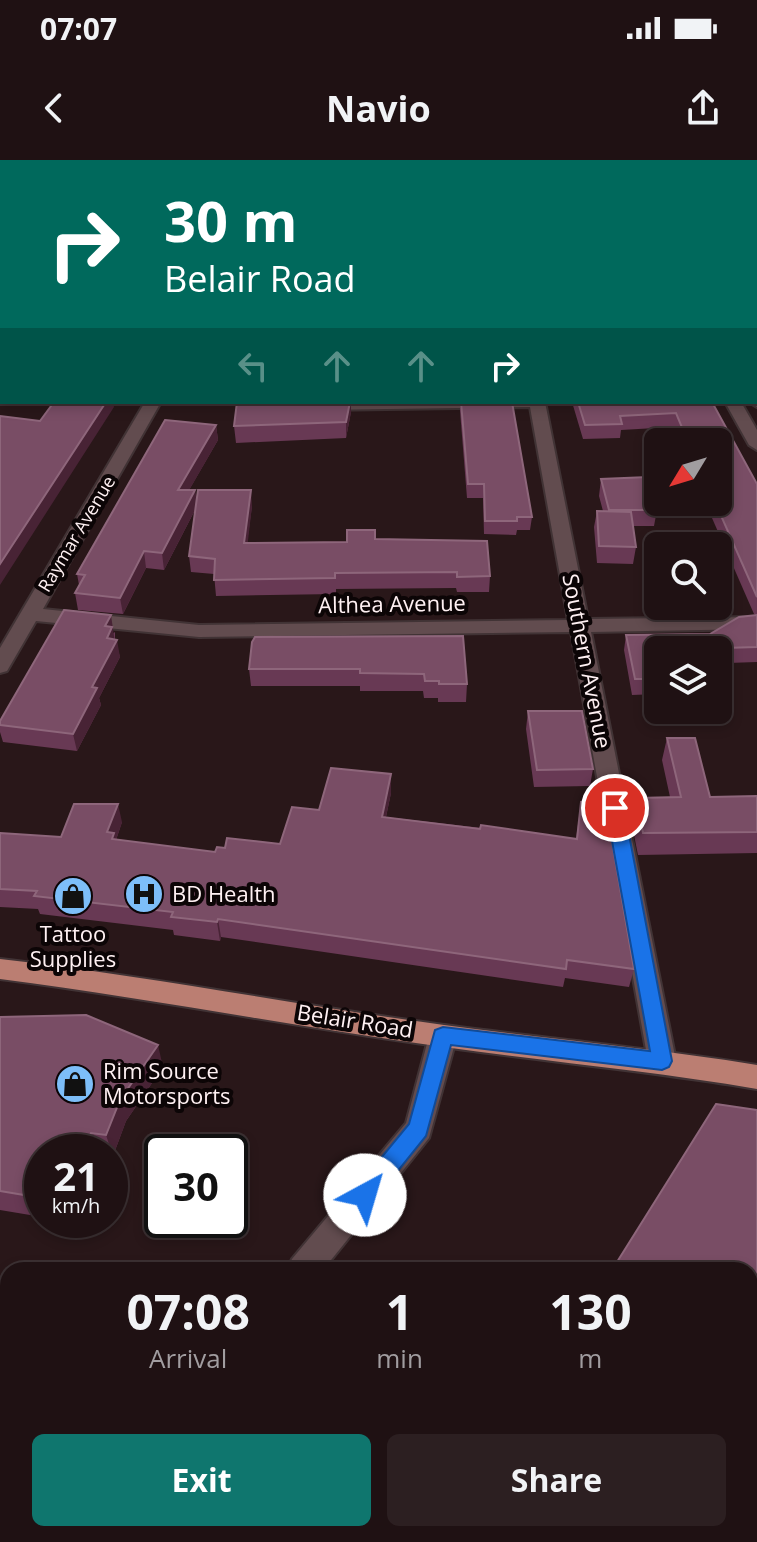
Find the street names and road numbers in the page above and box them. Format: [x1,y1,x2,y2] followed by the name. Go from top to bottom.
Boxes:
[32,471,120,596] street label: Raymar Avenue
[556,571,620,751] street label: Southern Avenue
[318,587,466,619] street label: Althea Avenue
[295,996,415,1044] street label: Belair Road

